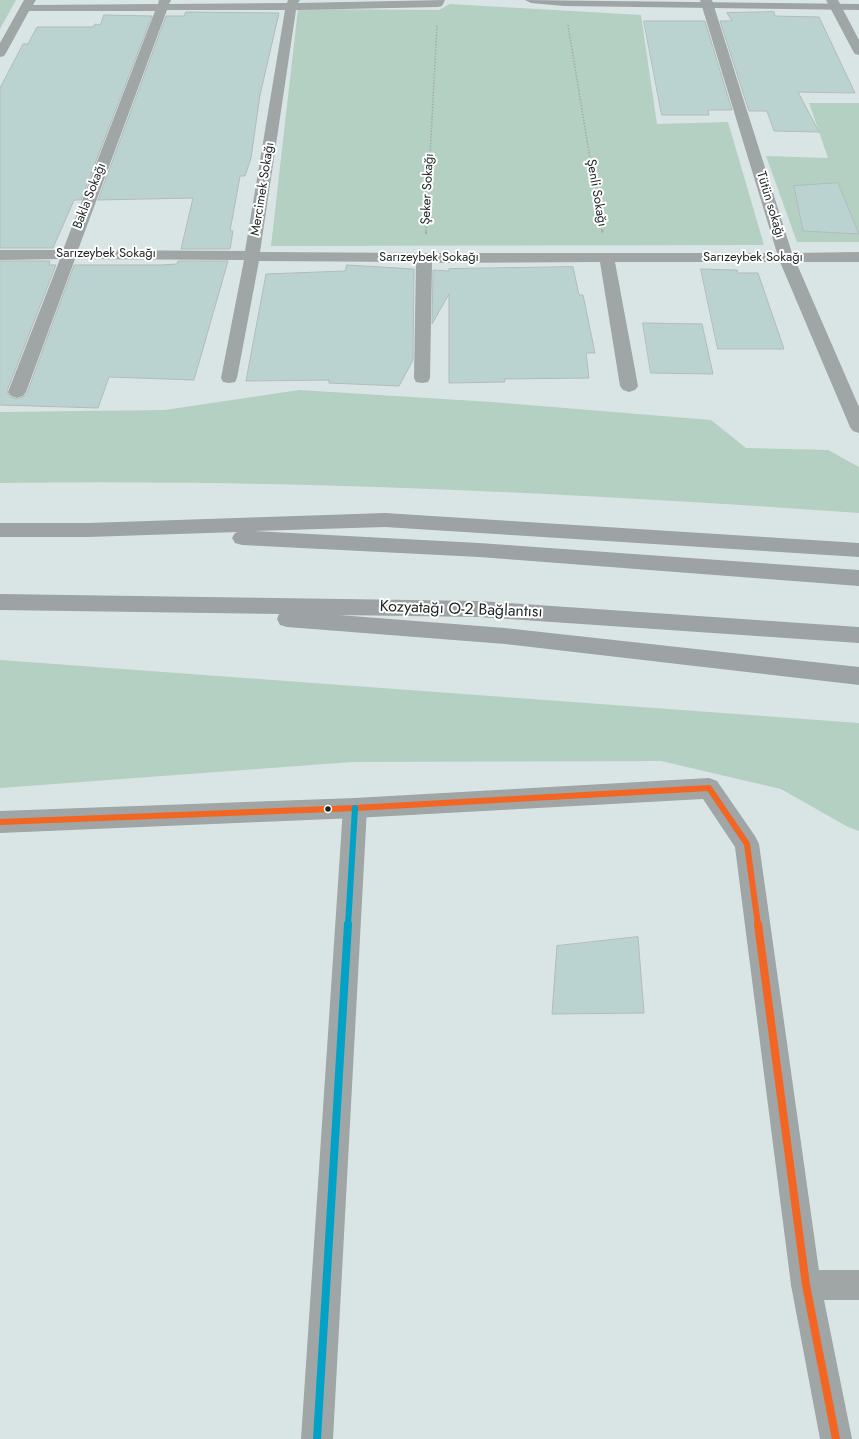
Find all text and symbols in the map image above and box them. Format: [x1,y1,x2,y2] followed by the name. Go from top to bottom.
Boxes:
[248,141,278,237] street label: Mercimek Sokağı
[418,153,438,225] street label: Şeker Sokağı
[582,158,610,228] street label: Şenli Sokağı
[70,161,110,231] street label: Bakla Sokağı
[753,170,787,240] street label: Tütün sokağı
[56,246,156,262] street label: Sarızeybek Sokağı
[379,250,479,266] street label: Sarızeybek Sokağı
[703,250,803,266] street label: Sarızeybek Sokağı
[379,598,543,622] street label: Kozyatağı O-2 Bağlantısı
[323,804,333,814] unlabelled marker

